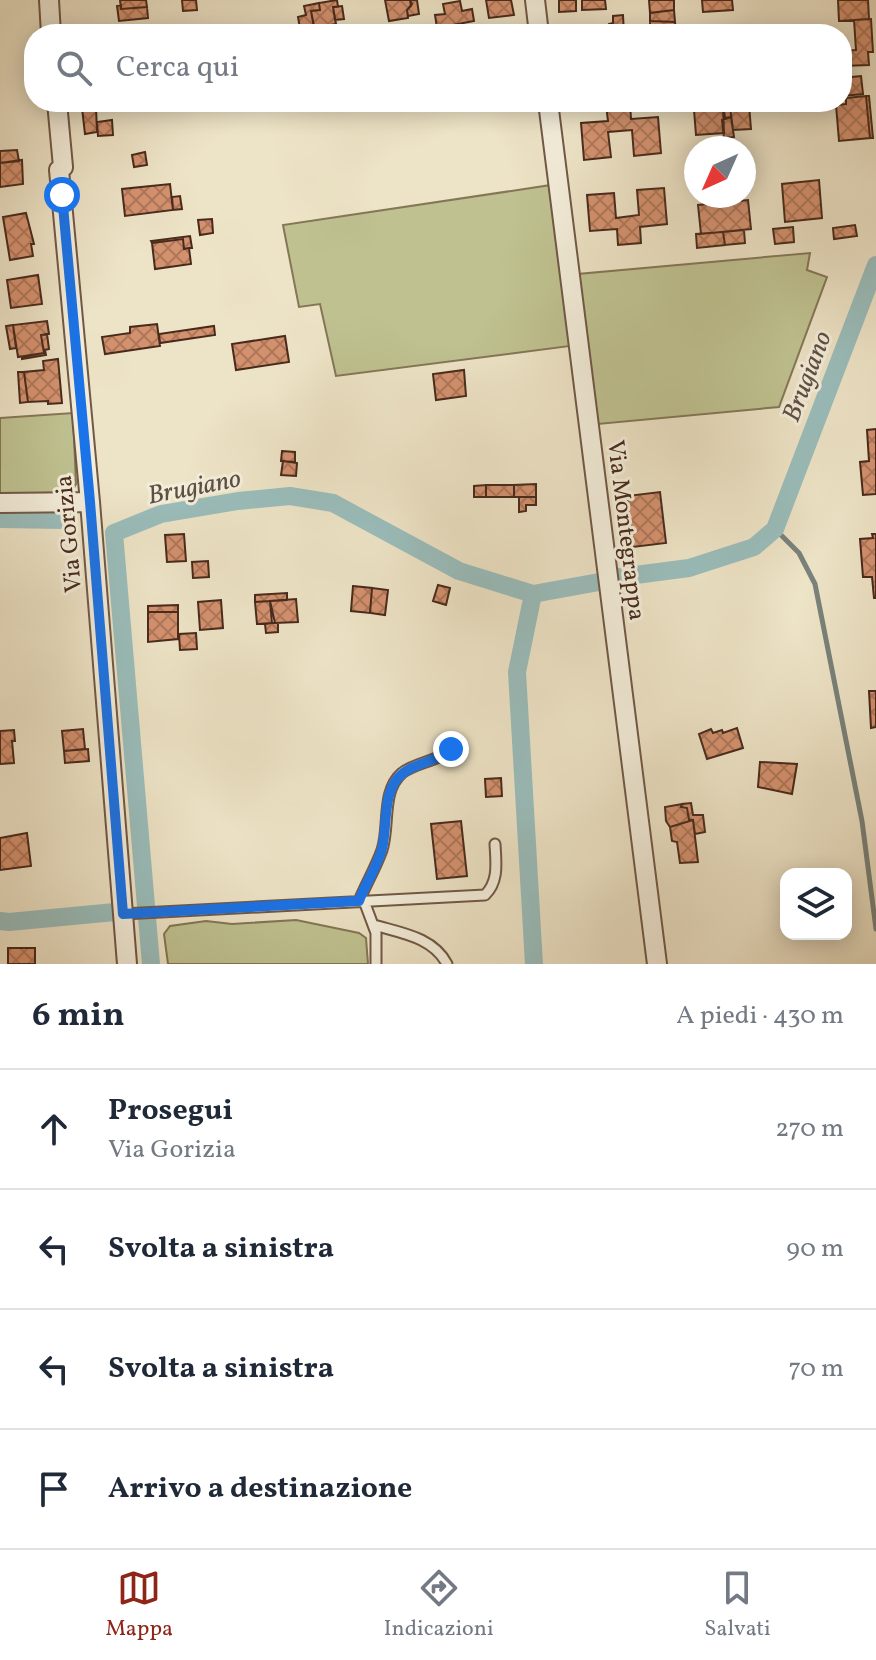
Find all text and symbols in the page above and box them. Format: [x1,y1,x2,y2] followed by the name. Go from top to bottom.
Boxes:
[24,24,852,112] search box
[52,46,96,90] icon: search
[116,47,239,89] text: Cerca qui
[684,136,756,208] north arrow
[44,177,80,213] route start
[774,326,842,427] water label: Brugiano
[597,438,653,622] street label: Via Montegrappa
[145,461,244,515] water label: Brugiano
[48,474,92,594] street label: Via Gorizia
[433,731,469,767] route end
[780,868,852,940] map controls
[780,868,852,940] button: layers
[32,993,125,1040] text: 6 min
[676,998,844,1034] text: A piedi · 430 m
[108,1090,233,1132] text: Prosegui
[32,1107,76,1151] icon: ahead
[775,1111,844,1147] text: 270 m
[108,1132,236,1168] text: Via Gorizia
[32,1227,76,1271] icon: left
[108,1228,334,1270] text: Svolta a sinistra
[786,1231,844,1267] text: 90 m
[32,1347,76,1391] icon: left
[108,1348,334,1390] text: Svolta a sinistra
[789,1351,844,1387] text: 70 m
[32,1467,76,1511] icon: arrive
[108,1468,412,1510] text: Arrivo a destinazione
[105,1566,173,1645] tab: Mappa
[384,1566,494,1645] tab: Indicazioni
[704,1566,771,1645] tab: Salvati

